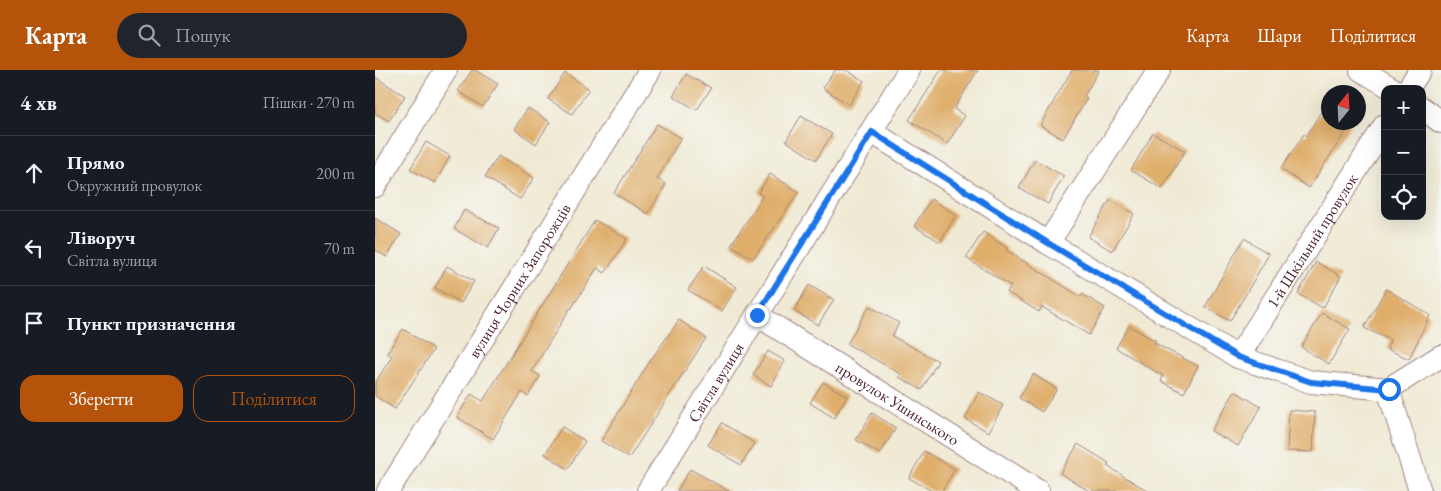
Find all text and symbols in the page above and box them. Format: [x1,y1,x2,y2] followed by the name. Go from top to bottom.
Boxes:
[117,13,467,58] search box
[25,20,87,51] text: Карта
[135,21,163,49] icon: search
[175,23,231,48] text: Пошук
[1186,24,1229,47] text: Карта
[1257,24,1302,47] text: Шари
[1330,24,1416,47] text: Поділитися
[1321,85,1366,130] north arrow
[1381,85,1426,220] map controls
[1381,85,1426,130] button: +
[20,89,57,116] text: 4 хв
[262,92,355,113] text: Пішки · 270 m
[1381,130,1426,175] button: −
[67,150,125,175] text: Прямо
[20,159,48,187] icon: ahead
[316,163,355,184] text: 200 m
[1262,169,1362,312] street label: 1-й Шкільний провулок
[67,175,202,196] text: Окружний провулок
[1381,175,1426,220] button: locate
[463,199,575,362] street label: вулиця Чорних Запорожців
[67,225,135,250] text: Ліворуч
[20,234,48,262] icon: left
[324,238,355,259] text: 70 m
[67,250,157,271] text: Світла вулиця
[746,304,769,327] route end
[20,309,48,337] icon: arrive
[67,311,236,336] text: Пункт призначення
[683,338,748,426] street label: Світла вулиця
[832,357,963,450] street label: провулок Ушинського
[20,375,183,422] button: Зберегти
[193,375,355,422] button: Поділитися
[1378,378,1401,401] route start

